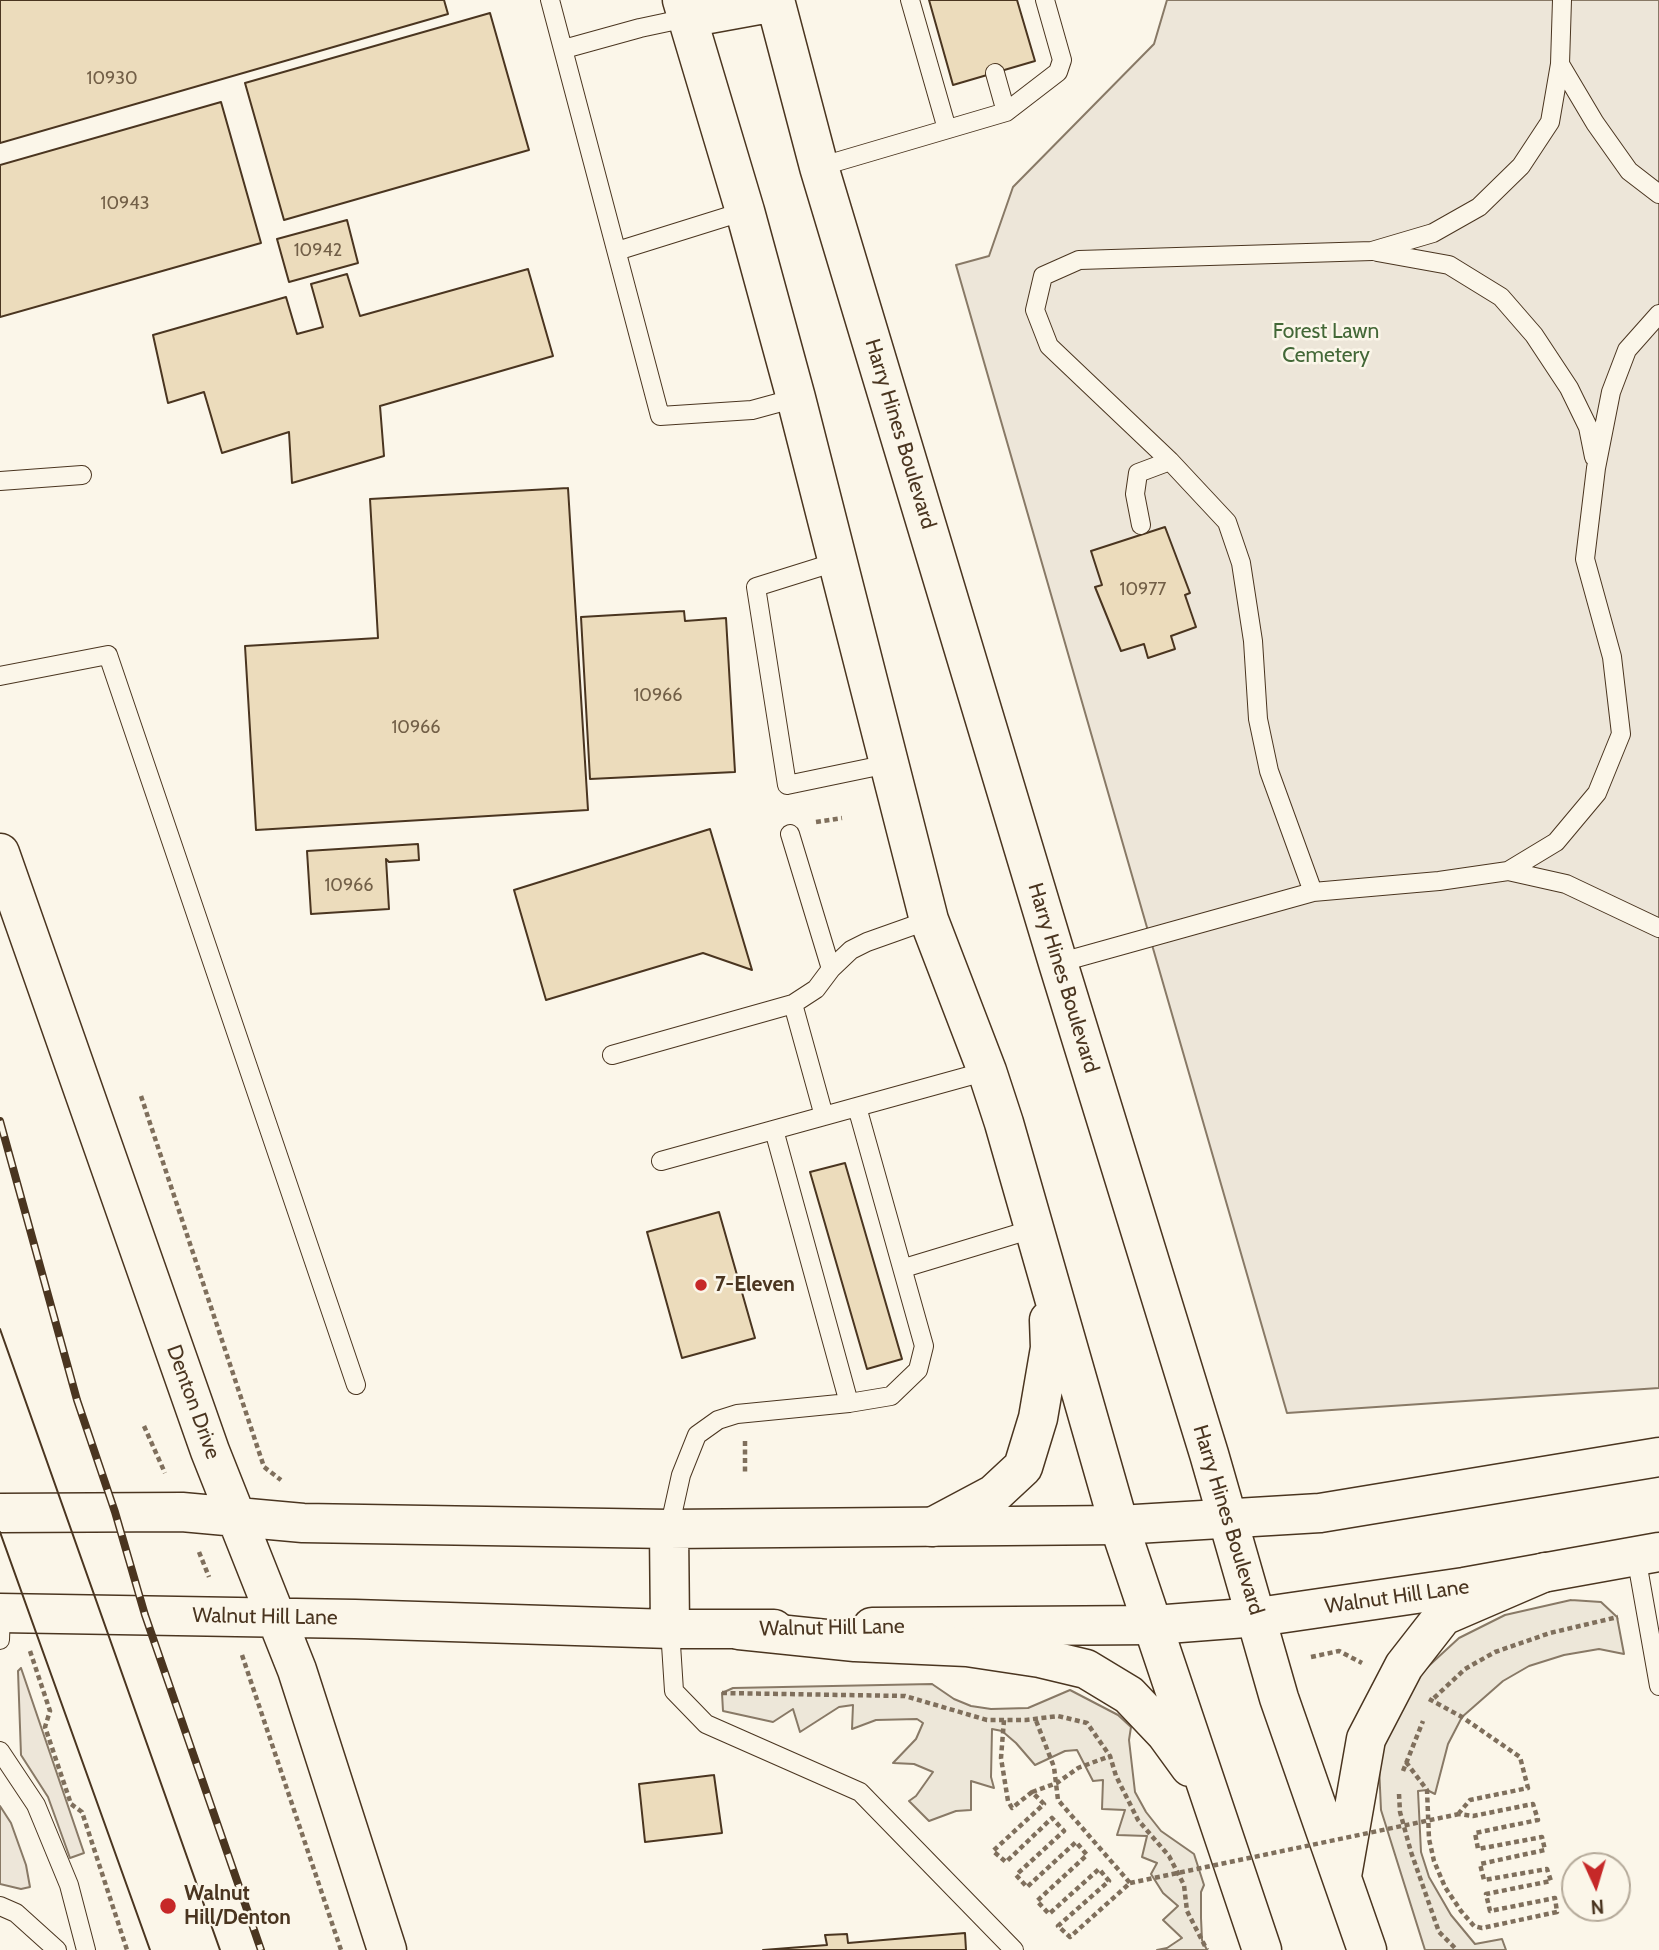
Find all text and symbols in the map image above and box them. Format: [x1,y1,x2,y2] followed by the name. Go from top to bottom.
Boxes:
[87,68,137,90] house number: 10930
[101,193,149,215] house number: 10943
[294,240,342,262] house number: 10942
[1273,319,1379,369] park label: Forest Lawn Cemetery
[859,336,941,532] street label: Harry Hines Boulevard
[1120,579,1166,601] house number: 10977
[633,685,683,707] house number: 10966
[391,717,441,739] house number: 10966
[324,875,374,897] house number: 10966
[1022,880,1104,1076] street label: Harry Hines Boulevard
[715,1272,795,1298] place label: 7-Eleven
[693,1277,709,1293] marker: 7-Eleven
[161,1342,225,1462] street label: Denton Drive
[1187,1422,1269,1618] street label: Harry Hines Boulevard
[1323,1574,1471,1620] street label: Walnut Hill Lane
[192,1603,338,1631] street label: Walnut Hill Lane
[759,1614,905,1642] street label: Walnut Hill Lane
[1561,1852,1631,1922] north arrow
[184,1881,291,1931] place label: Walnut Hill/Denton
[1590,1895,1605,1918] text: N
[158,1896,178,1916] marker: Walnut Hill/Denton

